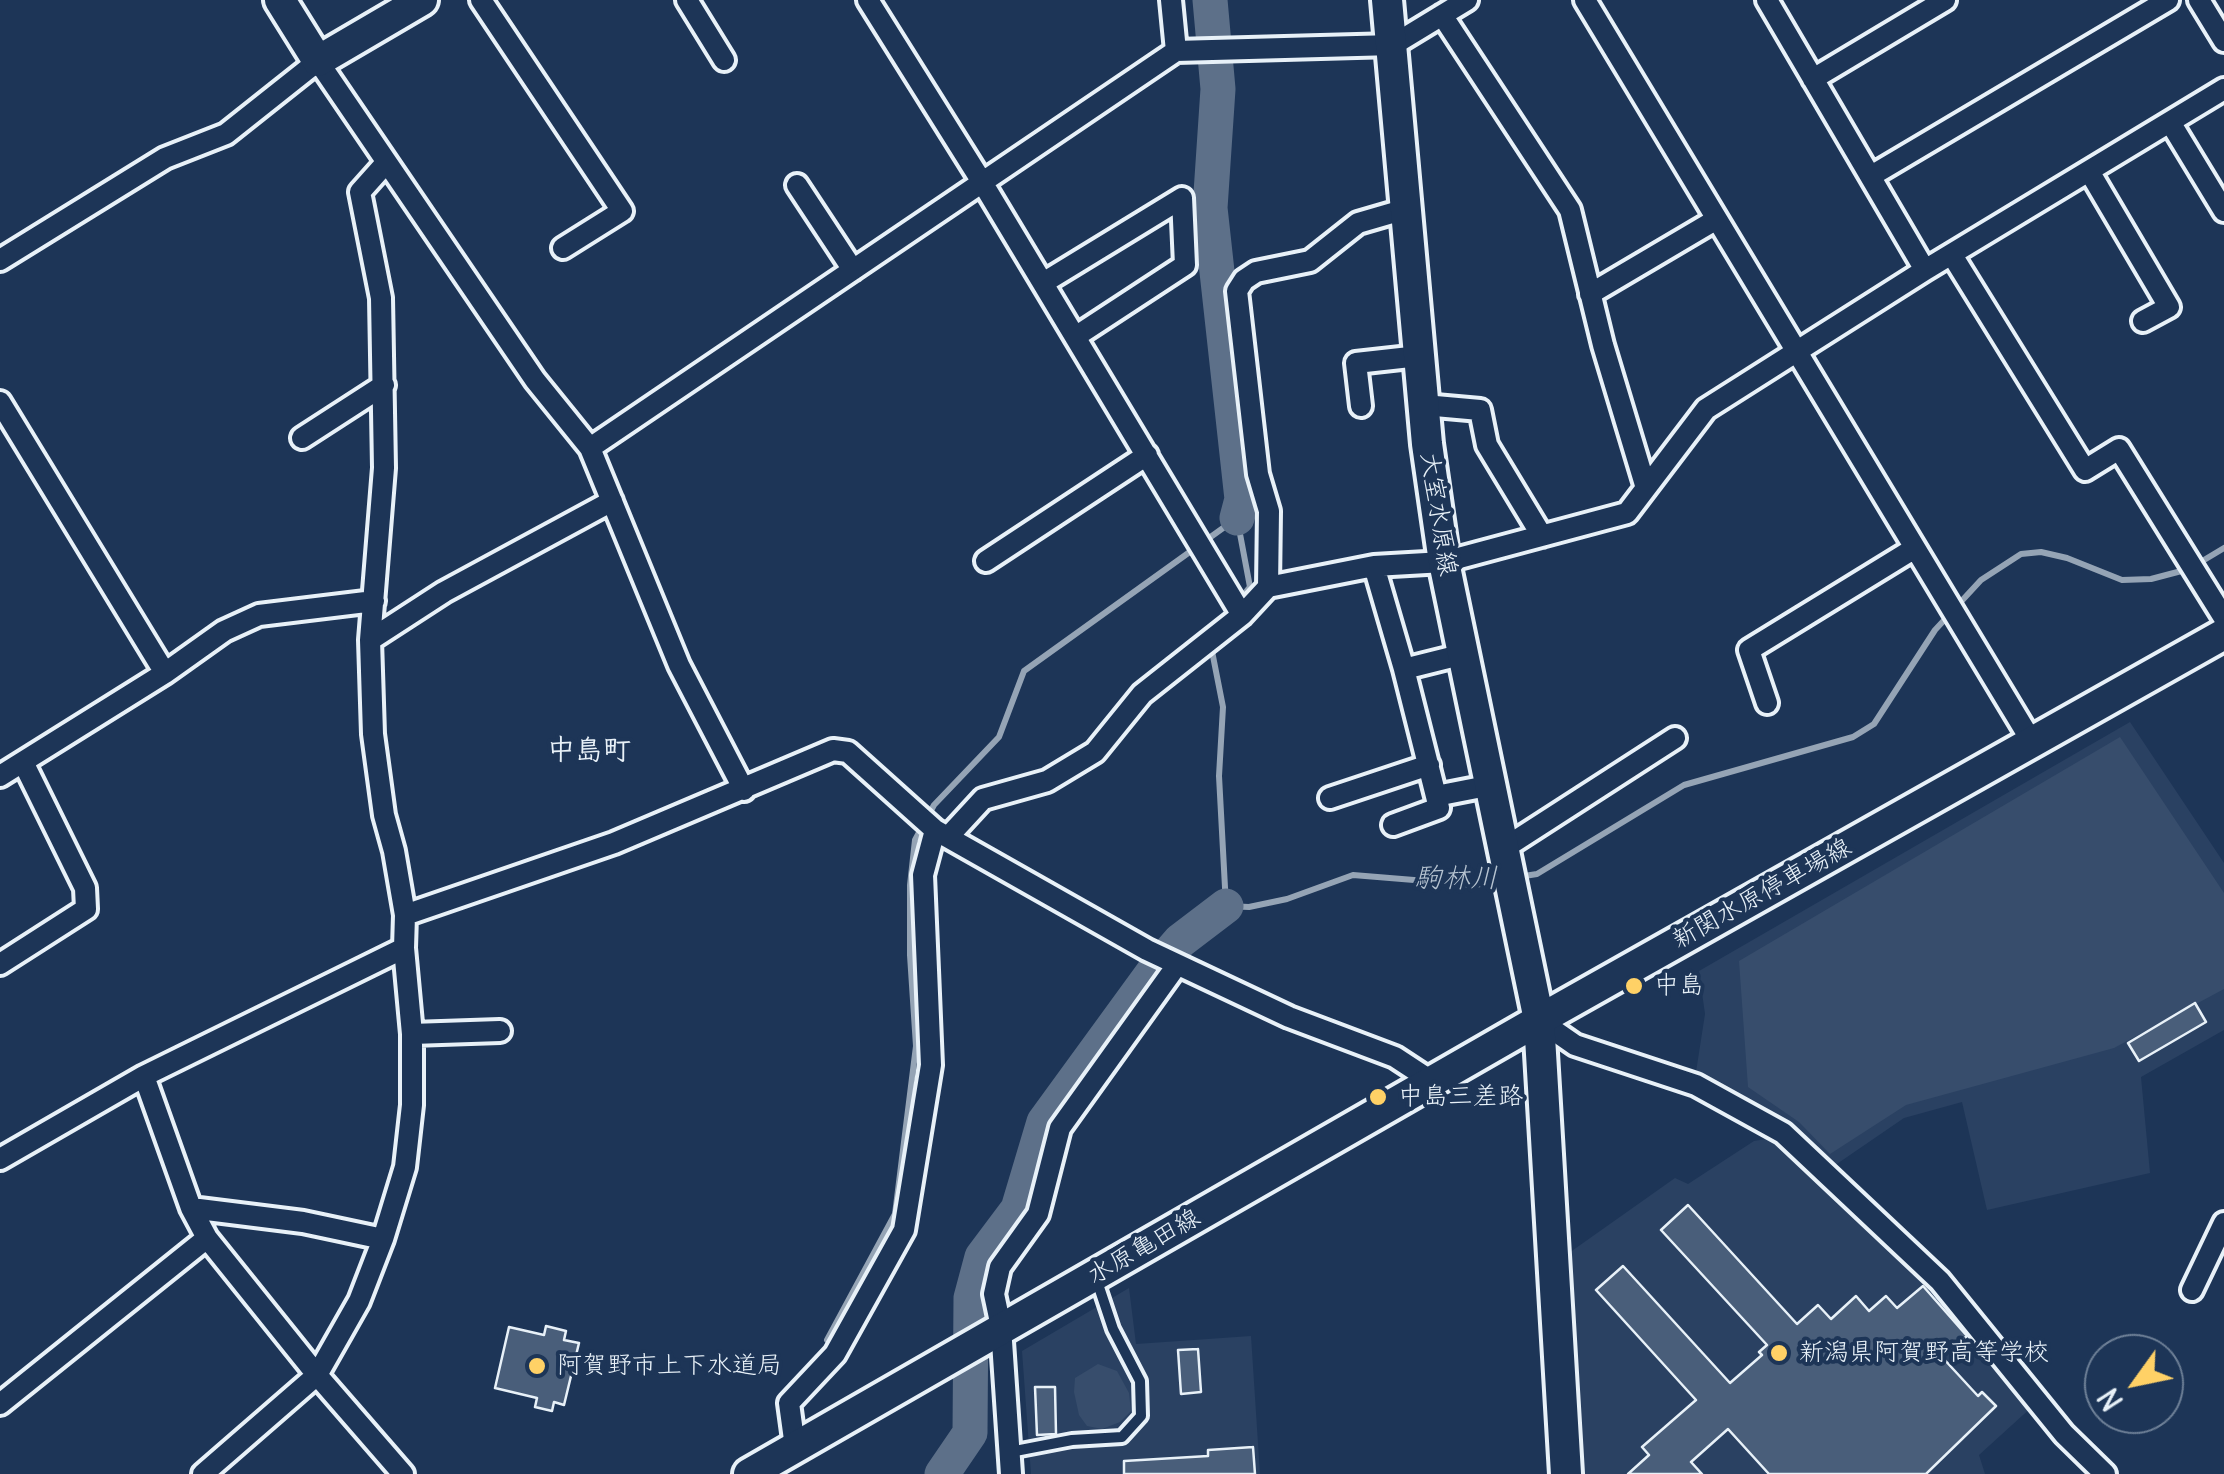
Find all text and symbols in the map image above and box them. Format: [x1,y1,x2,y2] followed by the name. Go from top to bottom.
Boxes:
[1413,450,1463,578] street label: 大室水原線
[547,734,631,768] district label: 中島町
[1667,832,1857,956] street label: 新関水原停車場線
[1414,862,1498,896] water label: 駒林川
[1654,971,1704,1001] place label: 中島
[1623,975,1645,997] marker: 中島
[1398,1082,1523,1112] place label: 中島三差路
[1367,1086,1389,1108] marker: 中島三差路
[1082,1203,1206,1291] street label: 水原亀田線
[2084,1334,2184,1434] north arrow
[1799,1338,2049,1368] place label: 新潟県阿賀野高等学校
[1768,1342,1790,1364] marker: 新潟県阿賀野高等学校
[557,1351,782,1381] place label: 阿賀野市上下水道局
[526,1355,548,1377] marker: 阿賀野市上下水道局
[2090,1381,2131,1417] text: N

